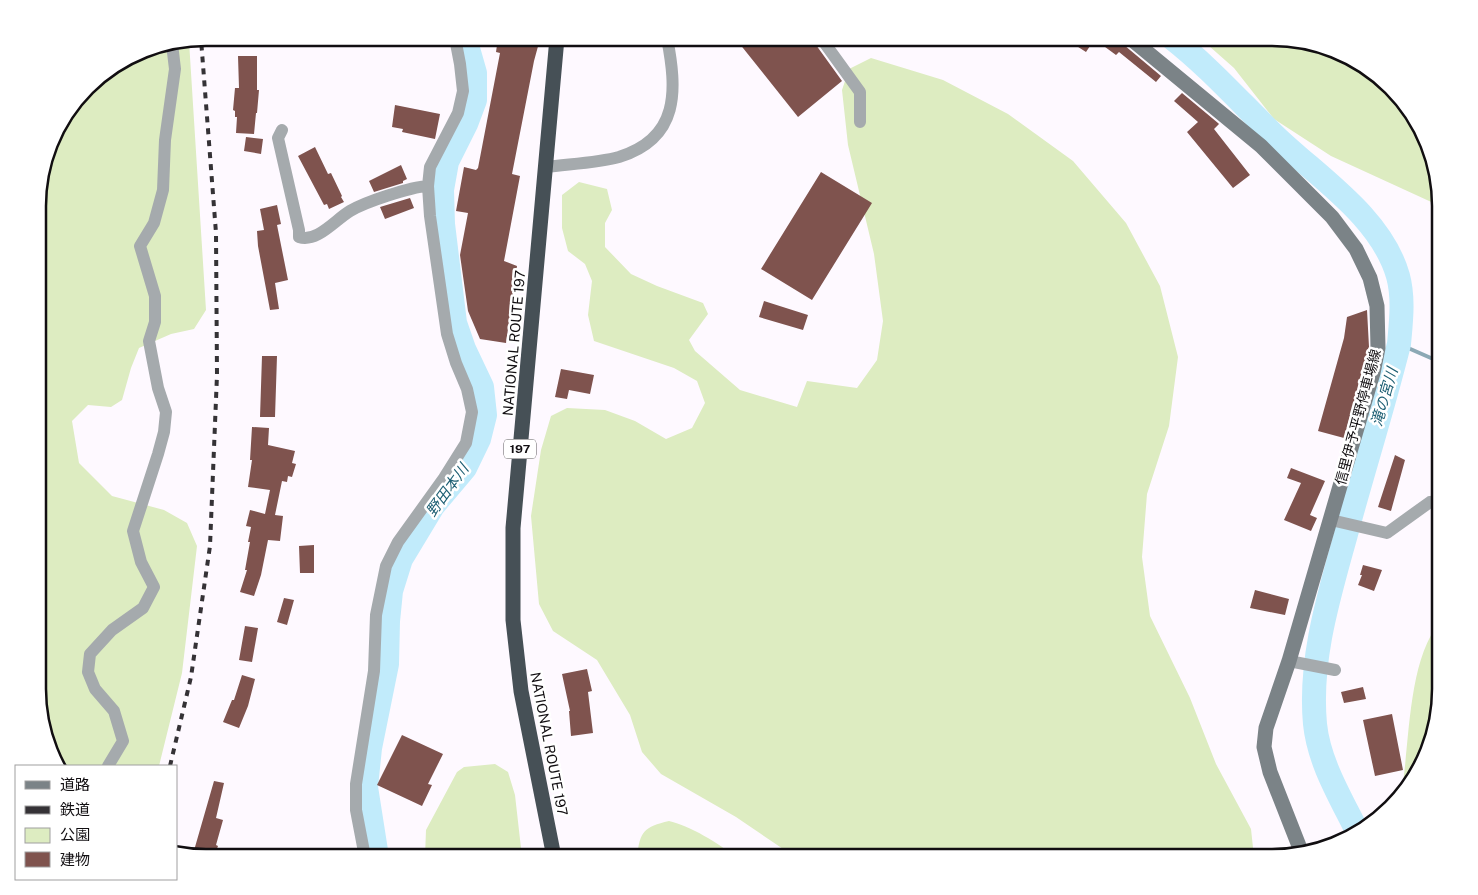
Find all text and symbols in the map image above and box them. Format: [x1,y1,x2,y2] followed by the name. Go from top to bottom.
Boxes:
[500,270,528,416] street label: NATIONAL ROUTE 197
[1332,347,1384,487] street label: 信里伊予平野停車場線
[1368,364,1401,428] water label: 滝の宮川
[504,439,536,458] road number: 197
[422,459,473,519] water label: 野田本川
[527,671,571,817] street label: NATIONAL ROUTE 197
[15,765,178,880] legend
[60,776,90,793] text: 道路
[60,801,90,818] text: 鉄道
[60,826,90,843] text: 公園
[60,851,90,868] text: 建物

